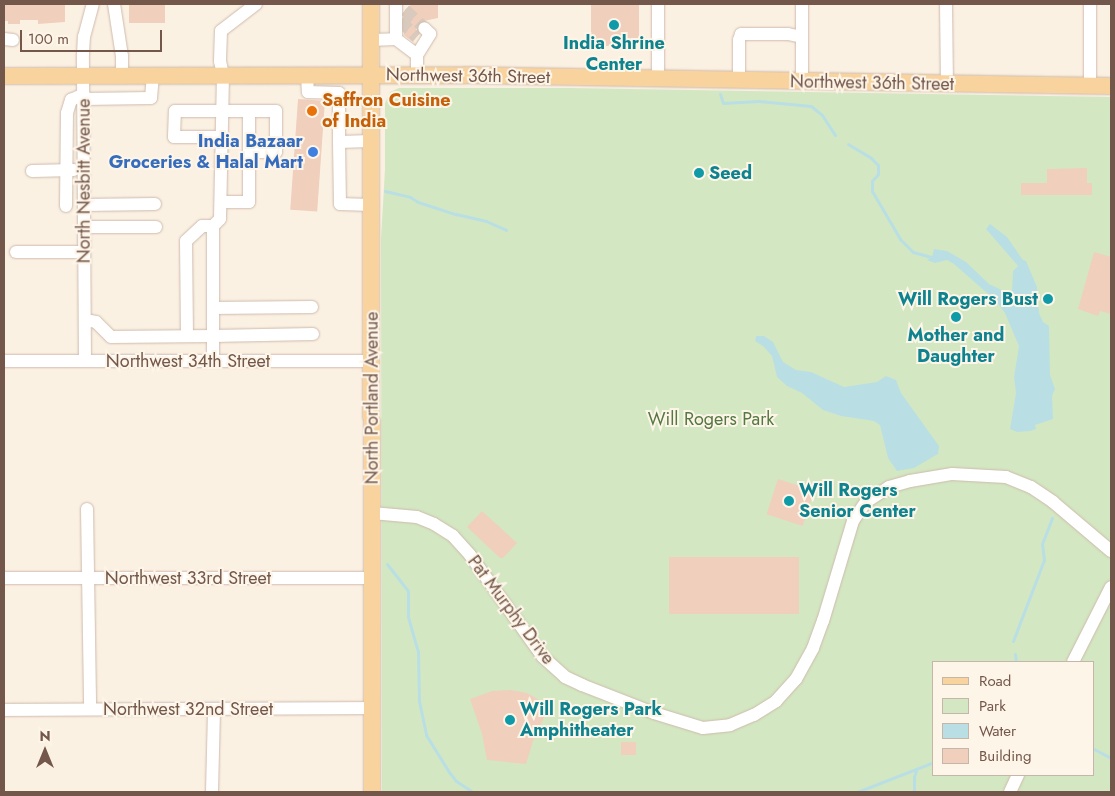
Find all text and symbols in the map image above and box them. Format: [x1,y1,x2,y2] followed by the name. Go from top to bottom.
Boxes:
[608,19,620,31] marker: India Shrine Center
[22,20,165,52] scale bar
[28,28,69,50] text: 100 m
[563,33,665,76] place label: India Shrine Center
[386,64,550,88] street label: Northwest 36th Street
[790,71,954,95] street label: Northwest 36th Street
[322,90,451,132] place label: Saffron Cuisine of India
[73,99,95,263] street label: North Nesbitt Avenue
[306,105,318,117] marker: Saffron Cuisine of India
[109,131,303,173] place label: India Bazaar Groceries & Halal Mart
[307,146,319,158] marker: India Bazaar Groceries & Halal Mart
[709,162,752,184] place label: Seed
[693,167,705,179] marker: Seed
[898,288,1038,310] place label: Will Rogers Bust
[1042,293,1054,305] marker: Will Rogers Bust
[950,311,962,323] marker: Mother and Daughter
[361,312,383,484] street label: North Portland Avenue
[908,325,1004,368] place label: Mother and Daughter
[106,350,270,372] street label: Northwest 34th Street
[648,408,774,430] park label: Will Rogers Park
[799,480,916,522] place label: Will Rogers Senior Center
[783,495,795,507] marker: Will Rogers Senior Center
[463,551,559,669] street label: Pat Murphy Drive
[105,567,271,589] street label: Northwest 33rd Street
[932,661,1095,776] legend
[979,670,1011,692] text: Road
[979,695,1006,717] text: Park
[103,698,273,720] street label: Northwest 32nd Street
[520,699,662,742] place label: Will Rogers Park Amphitheater
[504,714,516,726] marker: Will Rogers Park Amphitheater
[979,720,1016,742] text: Water
[20,726,70,776] north arrow
[39,726,51,746] text: N
[979,745,1031,767] text: Building

